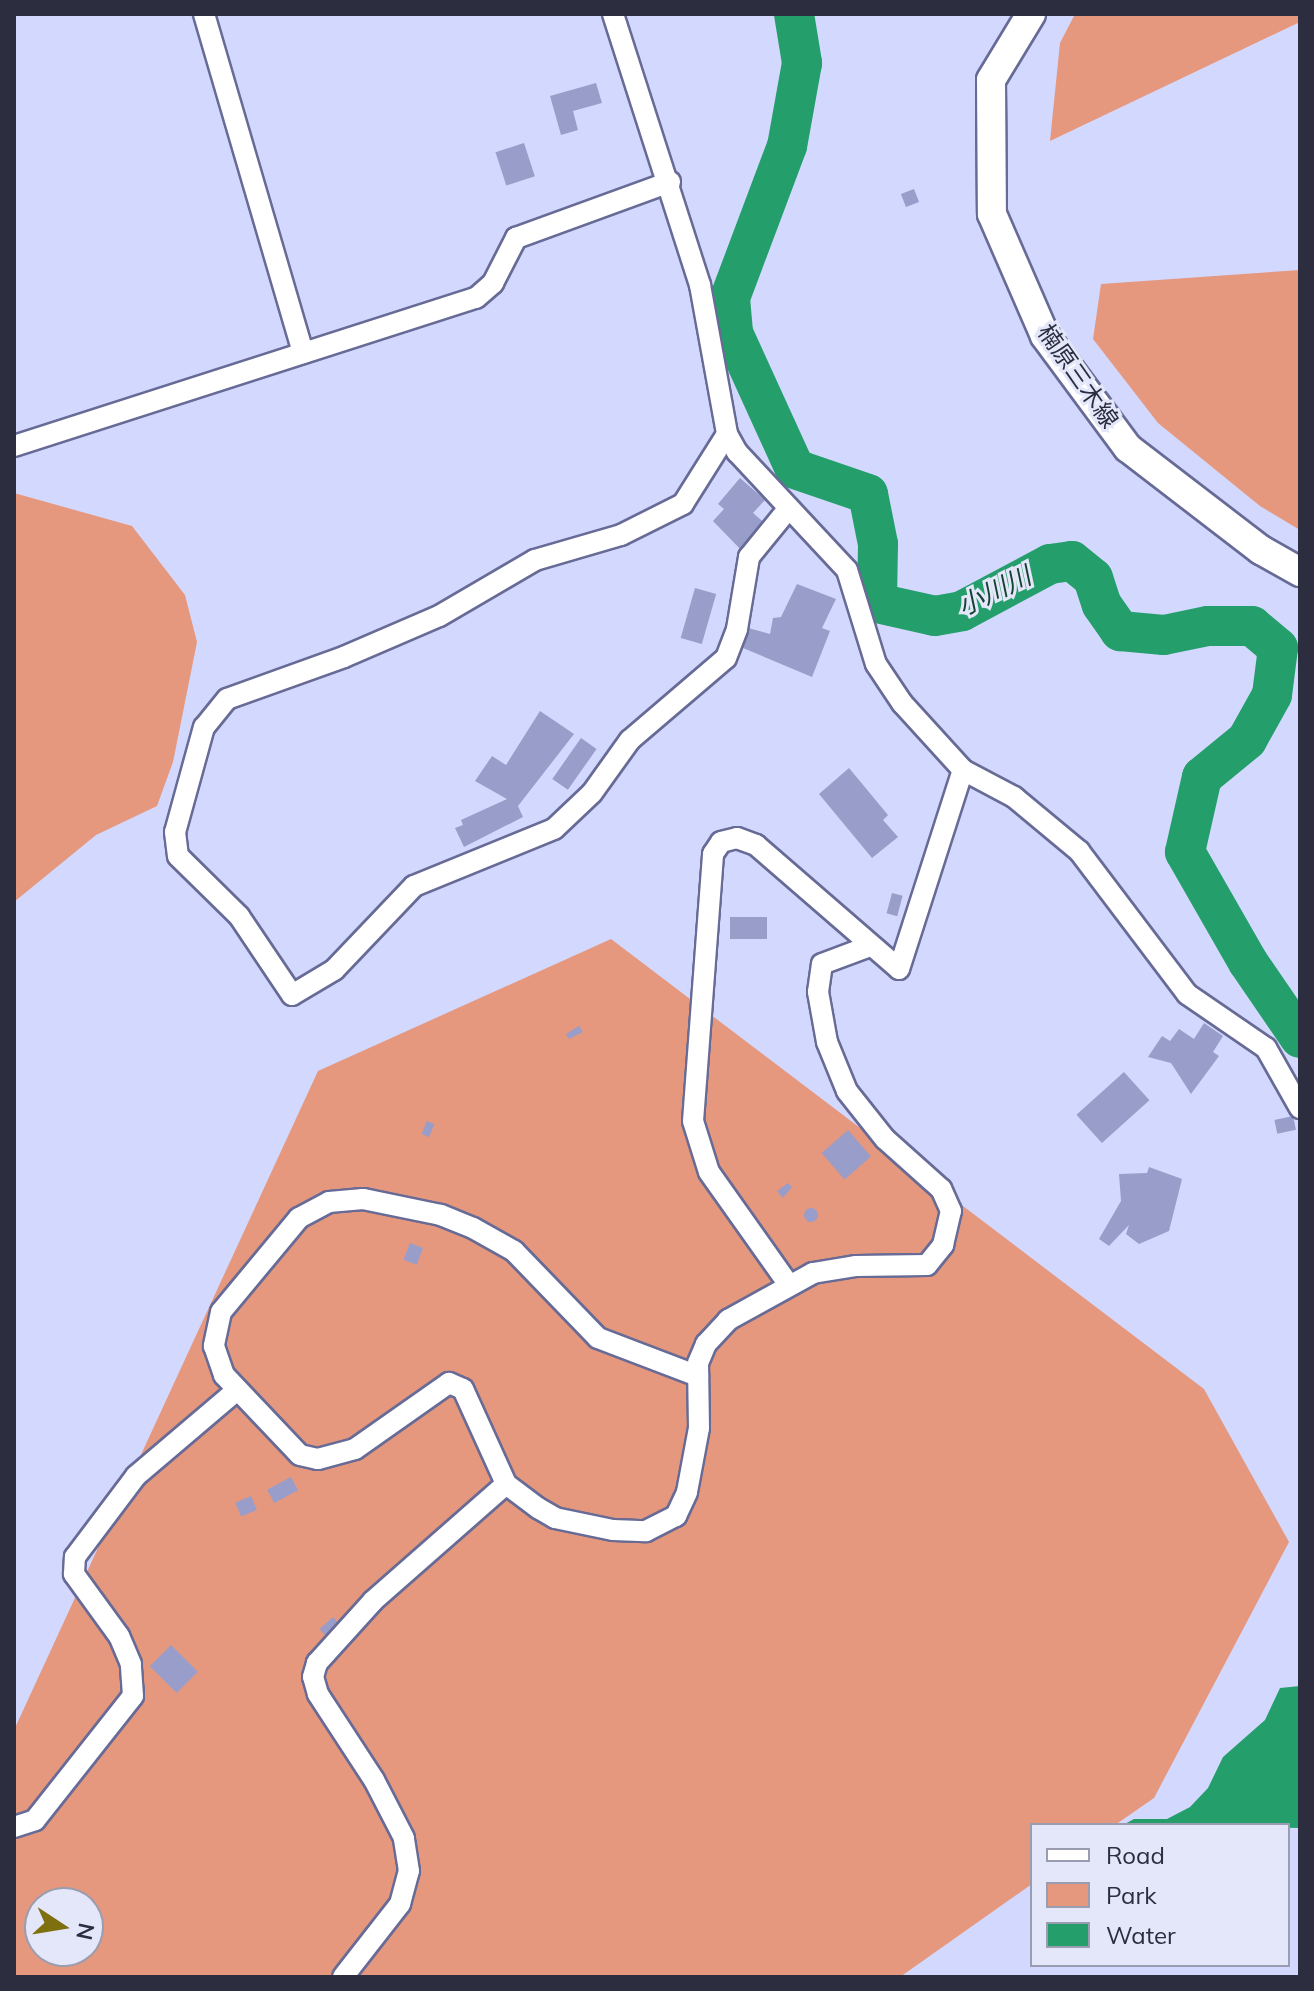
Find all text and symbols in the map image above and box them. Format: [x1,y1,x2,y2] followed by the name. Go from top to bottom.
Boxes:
[1032,319,1124,433] street label: 楠原三木線
[952,560,1036,622] water label: 小川川
[1030,1823,1290,1967] legend
[1106,1840,1165,1870] text: Road
[1106,1880,1157,1910] text: Park
[24,1887,104,1967] north arrow
[1106,1920,1176,1950] text: Water
[70,1921,101,1943] text: N

